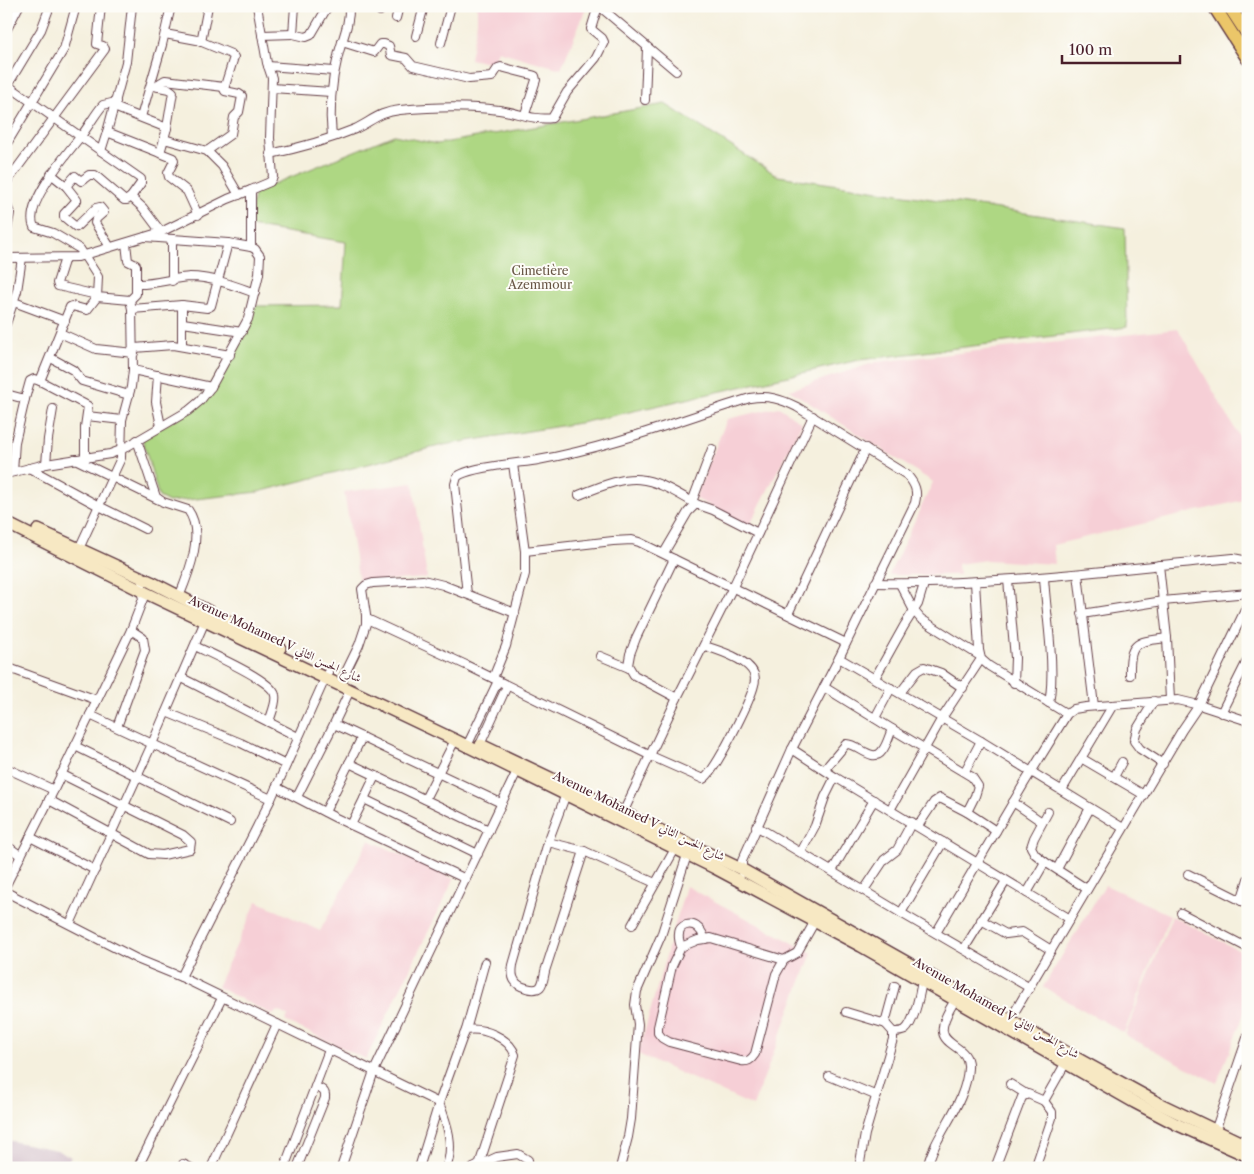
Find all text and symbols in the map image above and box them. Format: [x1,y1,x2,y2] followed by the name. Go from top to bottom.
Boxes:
[1062,32,1179,64] scale bar
[1069,40,1112,59] text: 100 m
[507,263,572,292] park label: Cimetière Azemmour
[184,591,364,689] street label: Avenue Mohamed V شارع الحسن الثاني
[548,767,728,867] street label: Avenue Mohamed V شارع الحسن الثاني
[908,953,1082,1065] street label: Avenue Mohamed V شارع الحسن الثاني

